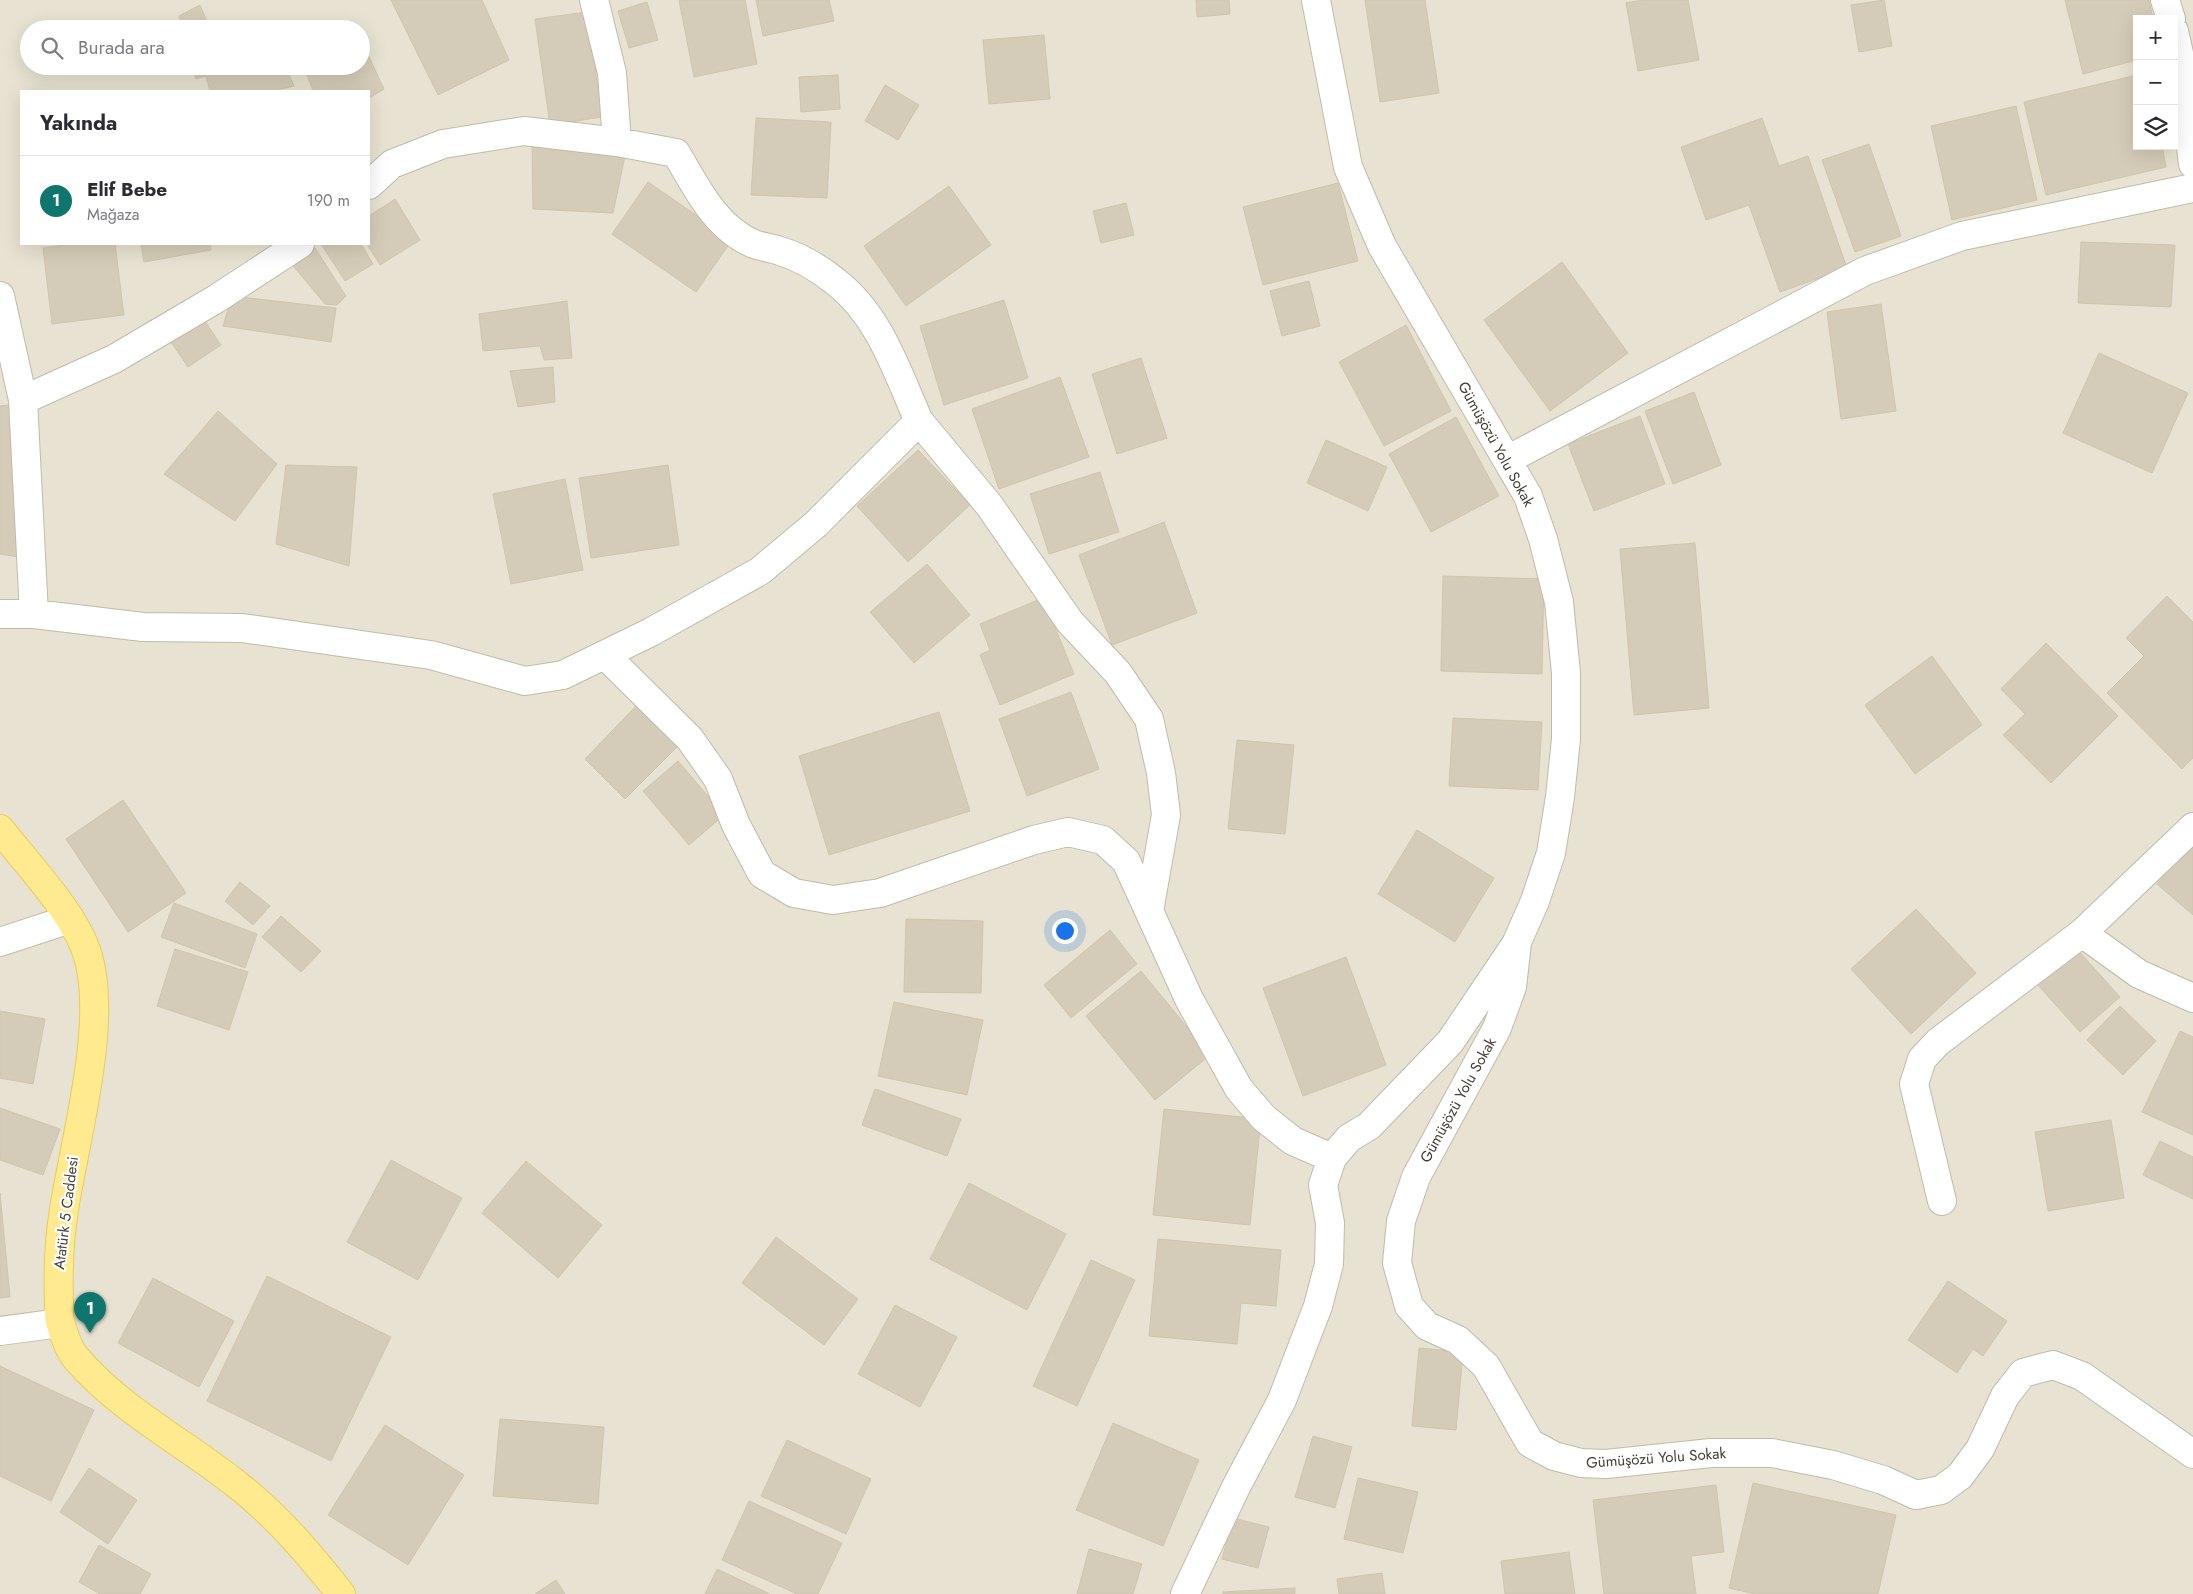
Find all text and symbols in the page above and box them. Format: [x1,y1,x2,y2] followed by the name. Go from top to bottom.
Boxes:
[2133,15,2178,150] map controls
[2133,15,2178,60] button: +
[20,20,370,75] search box
[38,34,66,62] icon: search
[78,34,165,61] text: Burada ara
[2133,60,2178,105] button: −
[2133,105,2178,150] button: layers
[40,108,117,138] text: Yakında
[87,176,167,203] text: Elif Bebe
[52,189,60,212] text: 1
[307,189,350,212] text: 190 m
[87,203,140,226] text: Mağaza
[1452,377,1540,511] street label: Gümüşözü Yolu Sokak
[1052,918,1078,944] your location
[1414,1033,1502,1167] street label: Gümüşözü Yolu Sokak
[48,1155,84,1271] street label: Atatürk 5 Caddesi
[74,1292,106,1333] pin: 1
[1585,1442,1727,1474] street label: Gümüşözü Yolu Sokak

